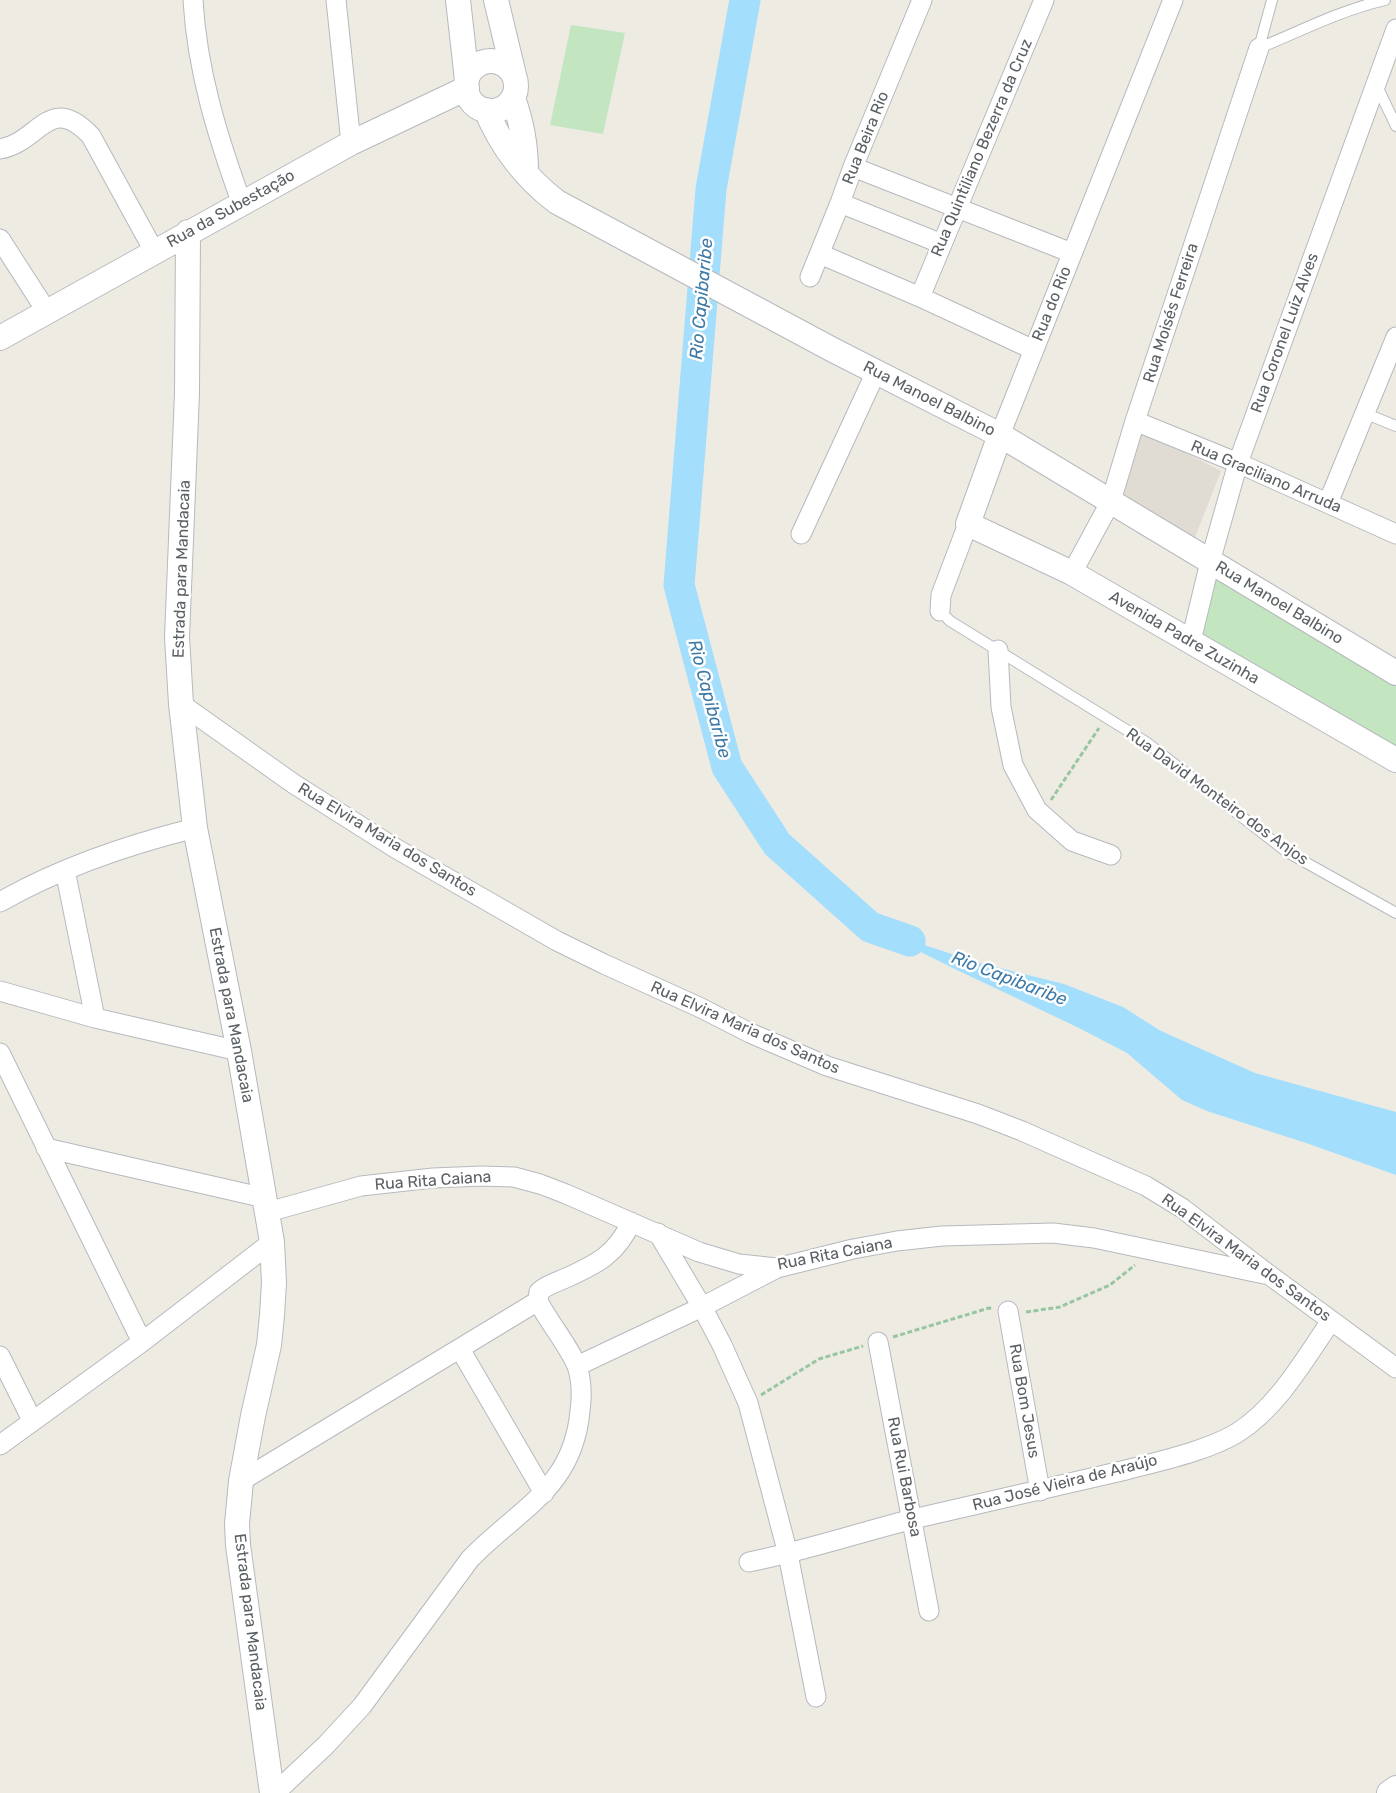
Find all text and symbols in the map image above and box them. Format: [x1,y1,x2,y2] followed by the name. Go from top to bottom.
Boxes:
[927,36,1037,260] street label: Rua Quintiliano Bezerra da Cruz
[839,89,893,187] street label: Rua Beira Rio
[164,166,298,252] street label: Rua da Subestação
[686,237,718,361] water label: Rio Capibaribe
[1139,241,1203,385] street label: Rua Moisés Ferreira
[1247,250,1323,416] street label: Rua Coronel Luiz Alves
[1028,264,1076,344] street label: Rua do Rio
[860,357,998,441] street label: Rua Manoel Balbino
[1188,437,1344,517] street label: Rua Graciliano Arruda
[169,480,195,658] street label: Estrada para Mandacaia
[1212,557,1346,649] street label: Rua Manoel Balbino
[1106,587,1262,689] street label: Avenida Padre Zuzinha
[683,637,735,761] water label: Rio Capibaribe
[1122,724,1312,870] street label: Rua David Monteiro dos Anjos
[294,779,480,901] street label: Rua Elvira Maria dos Santos
[205,926,257,1104] street label: Estrada para Mandacaia
[948,947,1070,1011] water label: Rio Capibaribe
[648,978,842,1078] street label: Rua Elvira Maria dos Santos
[374,1167,492,1195] street label: Rua Rita Caiana
[1157,1190,1335,1326] street label: Rua Elvira Maria dos Santos
[776,1233,894,1275] street label: Rua Rita Caiana
[1004,1342,1044,1460] street label: Rua Bom Jesus
[883,1415,925,1539] street label: Rua Rui Barbosa
[971,1451,1159,1515] street label: Rua José Vieira de Araújo
[230,1532,270,1712] street label: Estrada para Mandacaia

